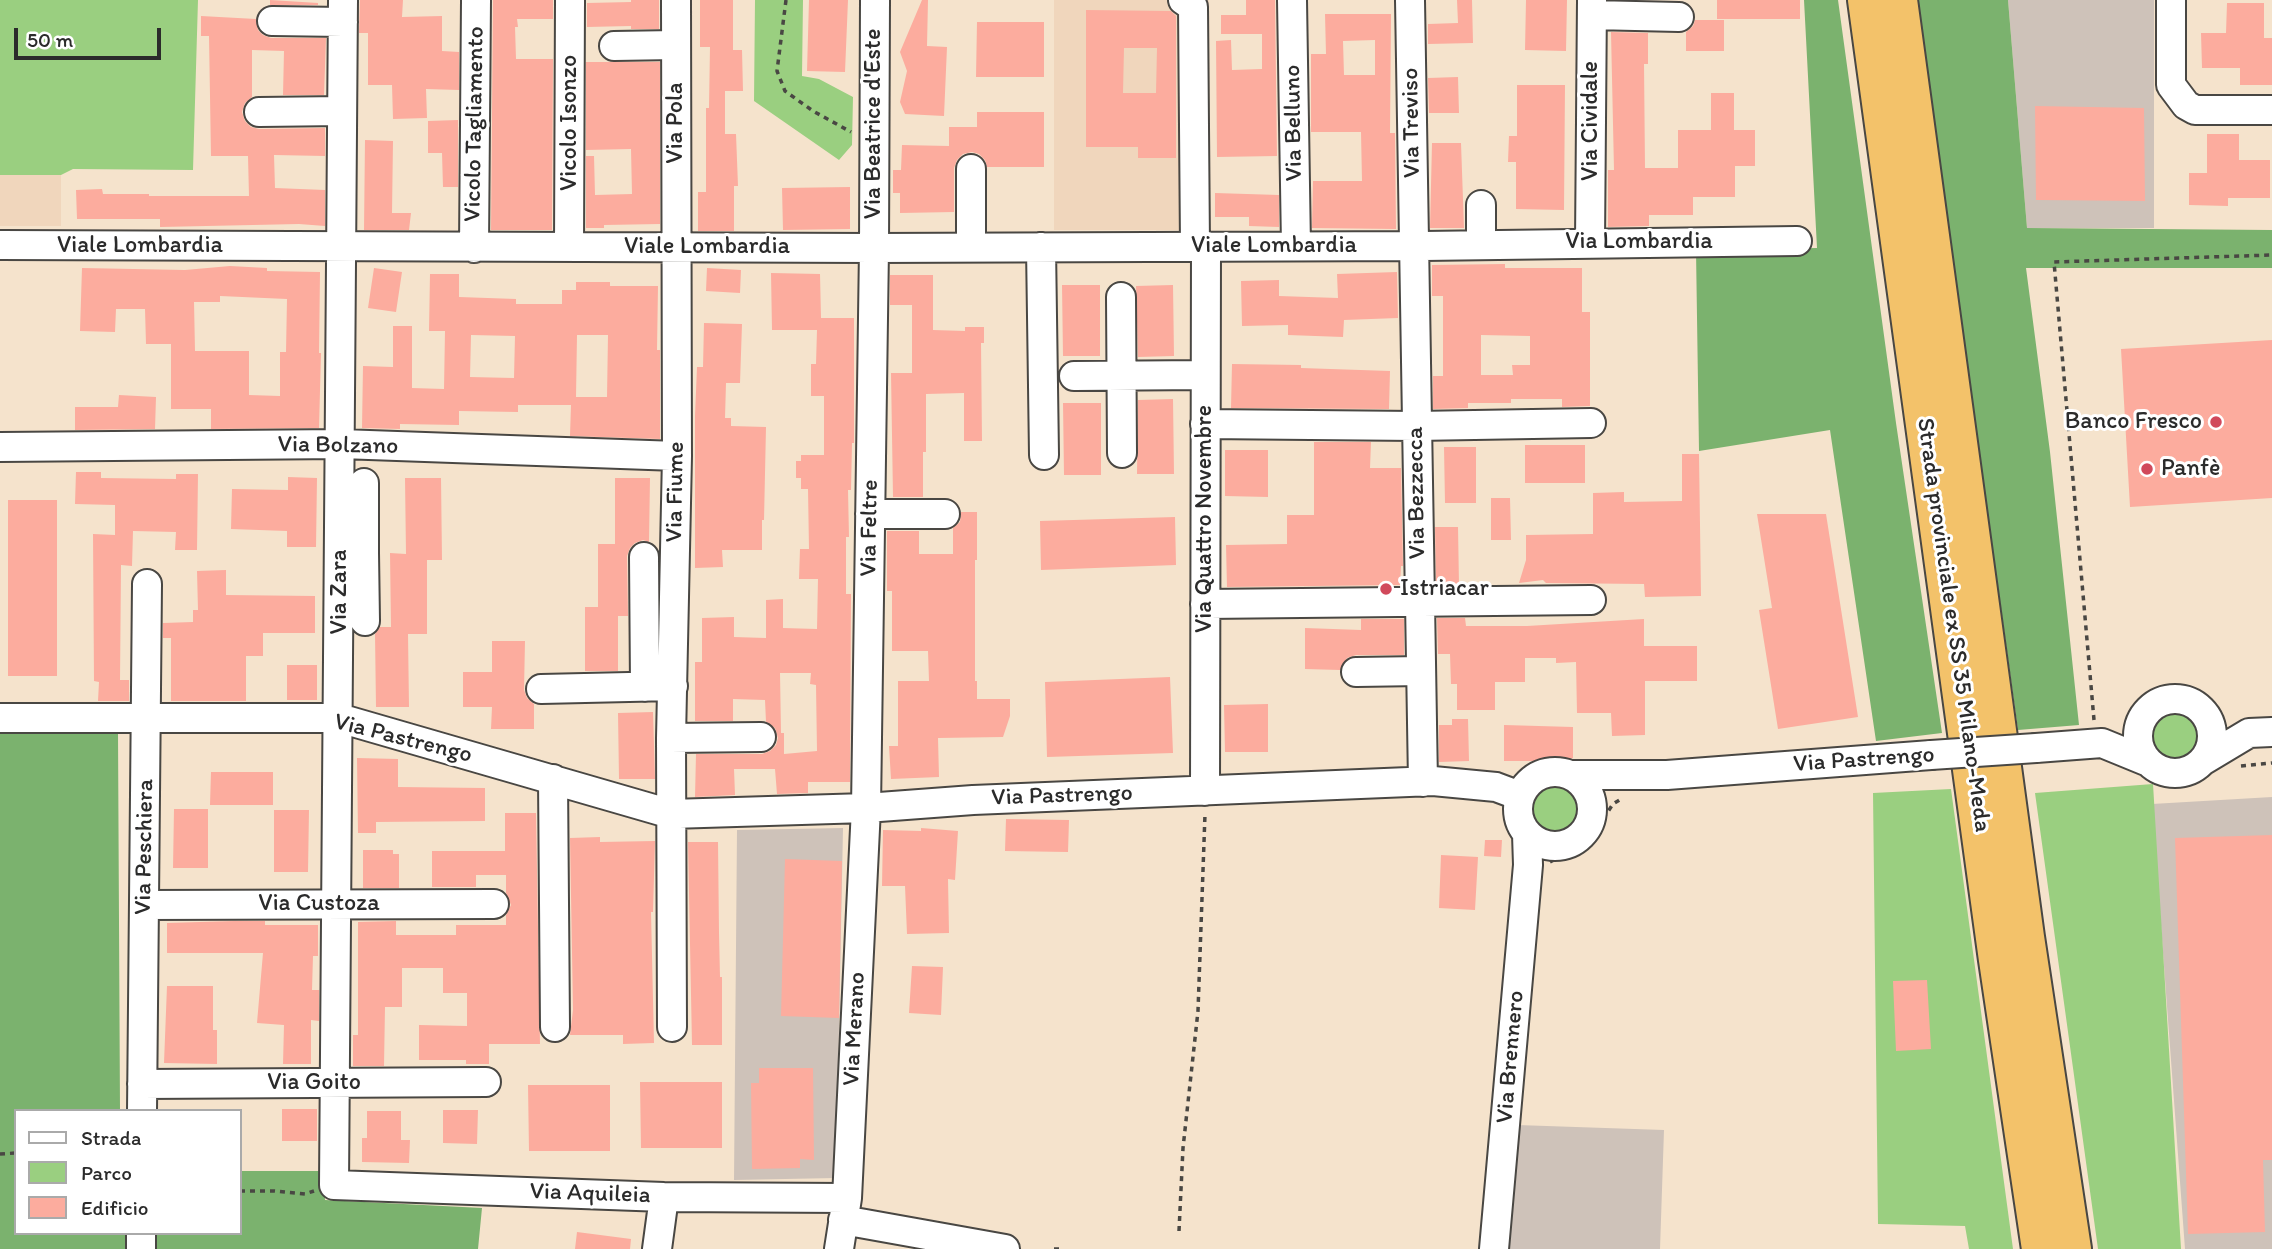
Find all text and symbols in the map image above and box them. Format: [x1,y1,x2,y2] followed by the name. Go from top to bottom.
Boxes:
[18,14,164,58] scale bar
[459,26,491,222] street label: Vicolo Tagliamento
[27,27,73,52] text: 50 m
[860,29,888,219] street label: Via Beatrice d'Este
[556,55,584,191] street label: Vicolo Isonzo
[1577,61,1605,181] street label: Via Cividale
[1279,64,1309,182] street label: Via Belluno
[1397,68,1427,178] street label: Via Treviso
[662,82,690,164] street label: Via Pola
[1565,228,1713,256] street label: Via Lombardia
[57,232,223,260] street label: Viale Lombardia
[1191,232,1357,260] street label: Viale Lombardia
[624,233,790,261] street label: Viale Lombardia
[1191,405,1219,633] street label: Via Quattro Novembre
[2065,408,2202,436] place label: Banco Fresco
[2208,414,2224,430] marker: Banco Fresco
[1910,416,1996,834] street label: Strada provinciale ex SS 35 Milano-Meda
[1401,426,1433,560] street label: Via Bezzecca
[277,431,399,461] street label: Via Bolzano
[661,441,691,543] street label: Via Fiume
[2161,455,2220,483] place label: Panfè
[2139,461,2155,477] marker: Panfè
[855,479,885,577] street label: Via Feltre
[326,550,354,634] street label: Via Zara
[1400,575,1489,603] place label: Istriacar
[1378,581,1394,597] marker: Istriacar
[331,708,475,770] street label: Via Pastrengo
[1792,741,1936,779] street label: Via Pastrengo
[129,779,161,915] street label: Via Peschiera
[991,779,1133,813] street label: Via Pastrengo
[258,890,380,918] street label: Via Custoza
[838,971,872,1087] street label: Via Merano
[1491,989,1531,1125] street label: Via Brennero
[267,1069,361,1097] street label: Via Goito
[14,1109,242,1235] legend
[81,1125,141,1150] text: Strada
[81,1160,132,1185] text: Parco
[529,1177,651,1211] street label: Via Aquileia
[81,1195,149,1220] text: Edificio

